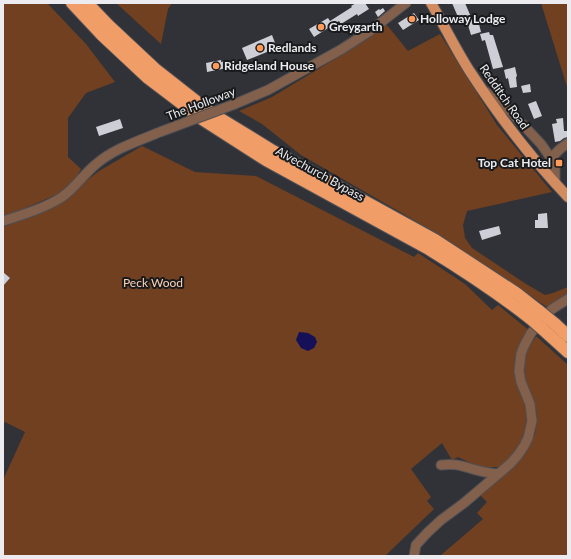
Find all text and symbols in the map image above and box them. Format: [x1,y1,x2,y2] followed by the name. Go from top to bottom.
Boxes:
[420,11,506,26] place label: Holloway Lodge
[407,14,417,24] marker: Holloway Lodge
[329,19,383,34] place label: Greygarth
[316,22,326,32] marker: Greygarth
[268,40,316,55] place label: Redlands
[255,43,265,53] marker: Redlands
[224,58,315,73] place label: Ridgeland House
[211,61,221,71] marker: Ridgeland House
[476,61,532,132] street label: Redditch Road
[164,83,238,124] street label: The Holloway
[273,143,367,204] street label: Alvechurch Bypass
[478,155,551,170] place label: Top Cat Hotel
[554,158,564,168] marker: Top Cat Hotel
[123,275,183,290] park label: Peck Wood

